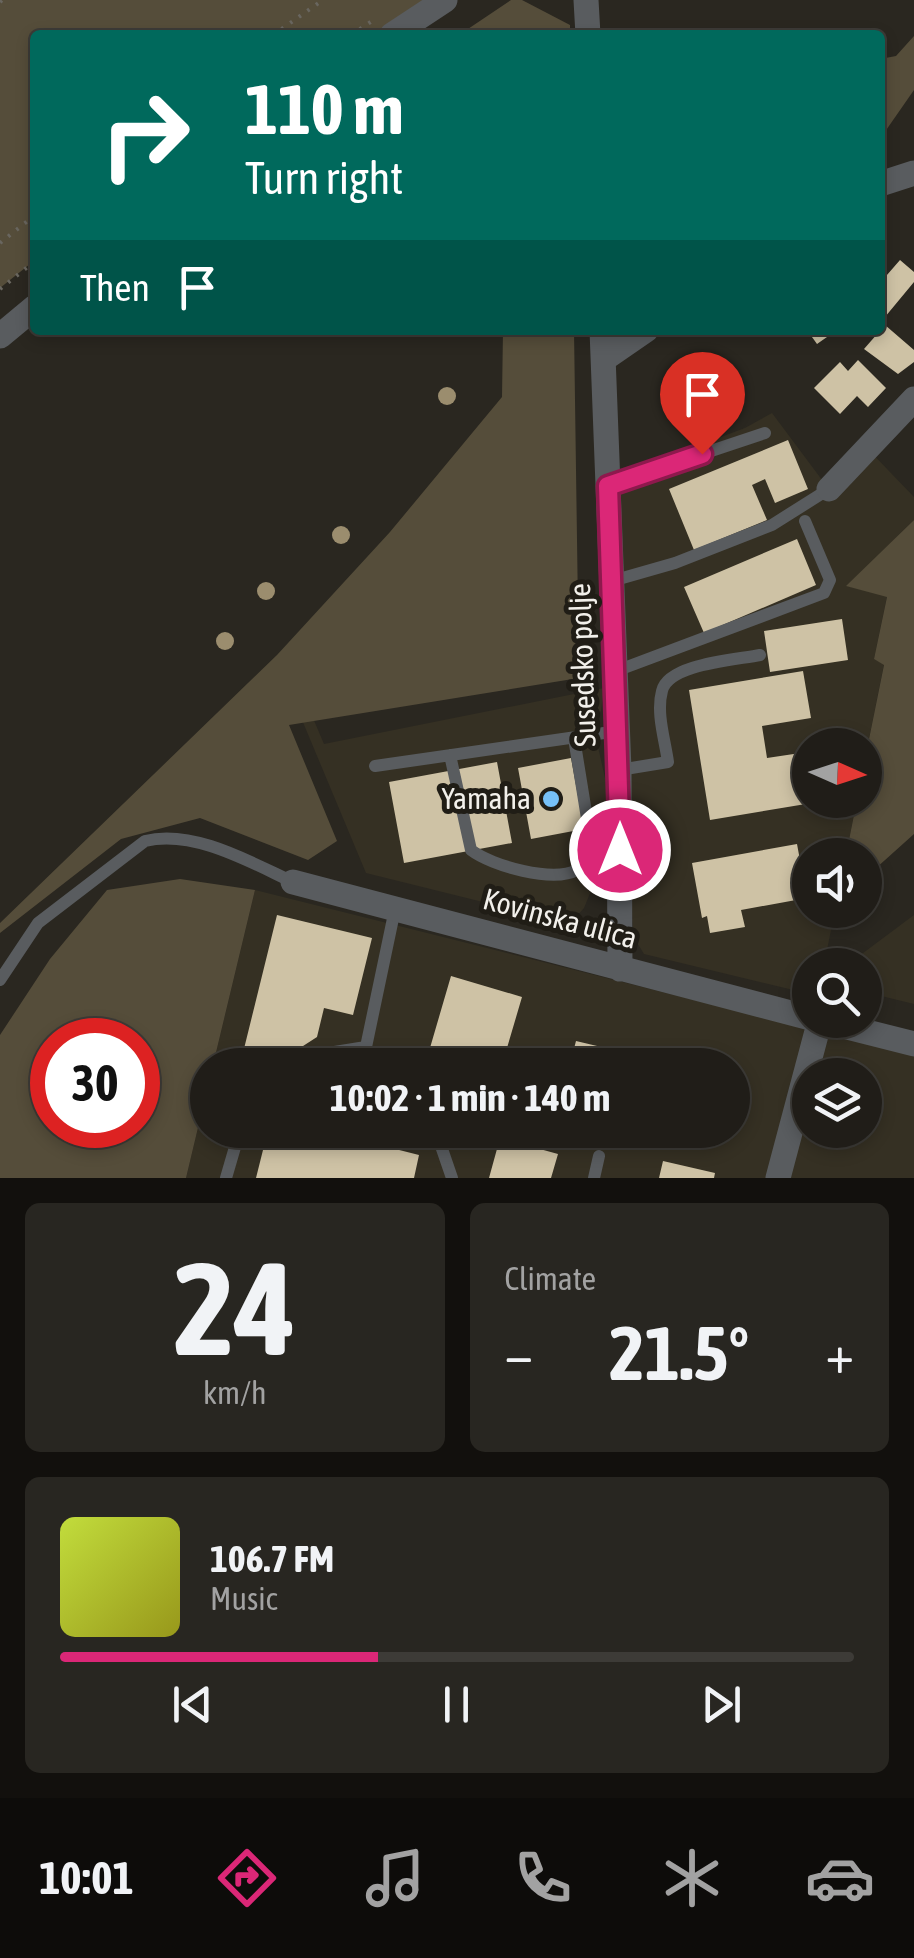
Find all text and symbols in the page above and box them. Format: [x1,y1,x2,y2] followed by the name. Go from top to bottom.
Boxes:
[245,69,404,149] text: 110 m
[80,70,210,200] icon: right
[245,152,403,204] text: Turn right
[170,260,225,315] icon: arrive
[80,266,150,309] text: Then
[660,352,745,455] pin
[675,367,730,422] icon: arrive
[562,583,602,747] street label: Susedsko polje
[792,728,882,818] north arrow
[792,728,882,1148] map controls
[441,781,531,815] place label: Yamaha
[540,788,562,810] marker: Yamaha
[568,798,672,902] position arrow
[792,838,882,928] button: sound
[480,881,641,955] street label: Kovinska ulica
[792,948,882,1038] button: search
[30,1018,160,1148] speed limit sign: 30
[792,1058,882,1148] button: layers
[330,1076,610,1119] text: 10:02 · 1 min · 140 m
[174,1234,296,1383] text: 24
[505,1260,596,1297] text: Climate
[609,1310,749,1396] text: 21.5°
[505,1322,533,1385] text: −
[825,1322,854,1385] text: +
[203,1374,266,1411] text: km/h
[210,1537,334,1580] text: 106.7 FM
[210,1580,277,1617] text: Music
[165,1677,220,1732] icon: previous
[429,1677,484,1732] icon: pause
[694,1677,749,1732] icon: next
[212,1843,282,1913] icon: directions
[360,1843,430,1913] icon: music
[508,1843,578,1913] icon: phone
[657,1843,727,1913] icon: climate
[805,1843,875,1913] icon: car
[39,1852,134,1904] text: 10:01

